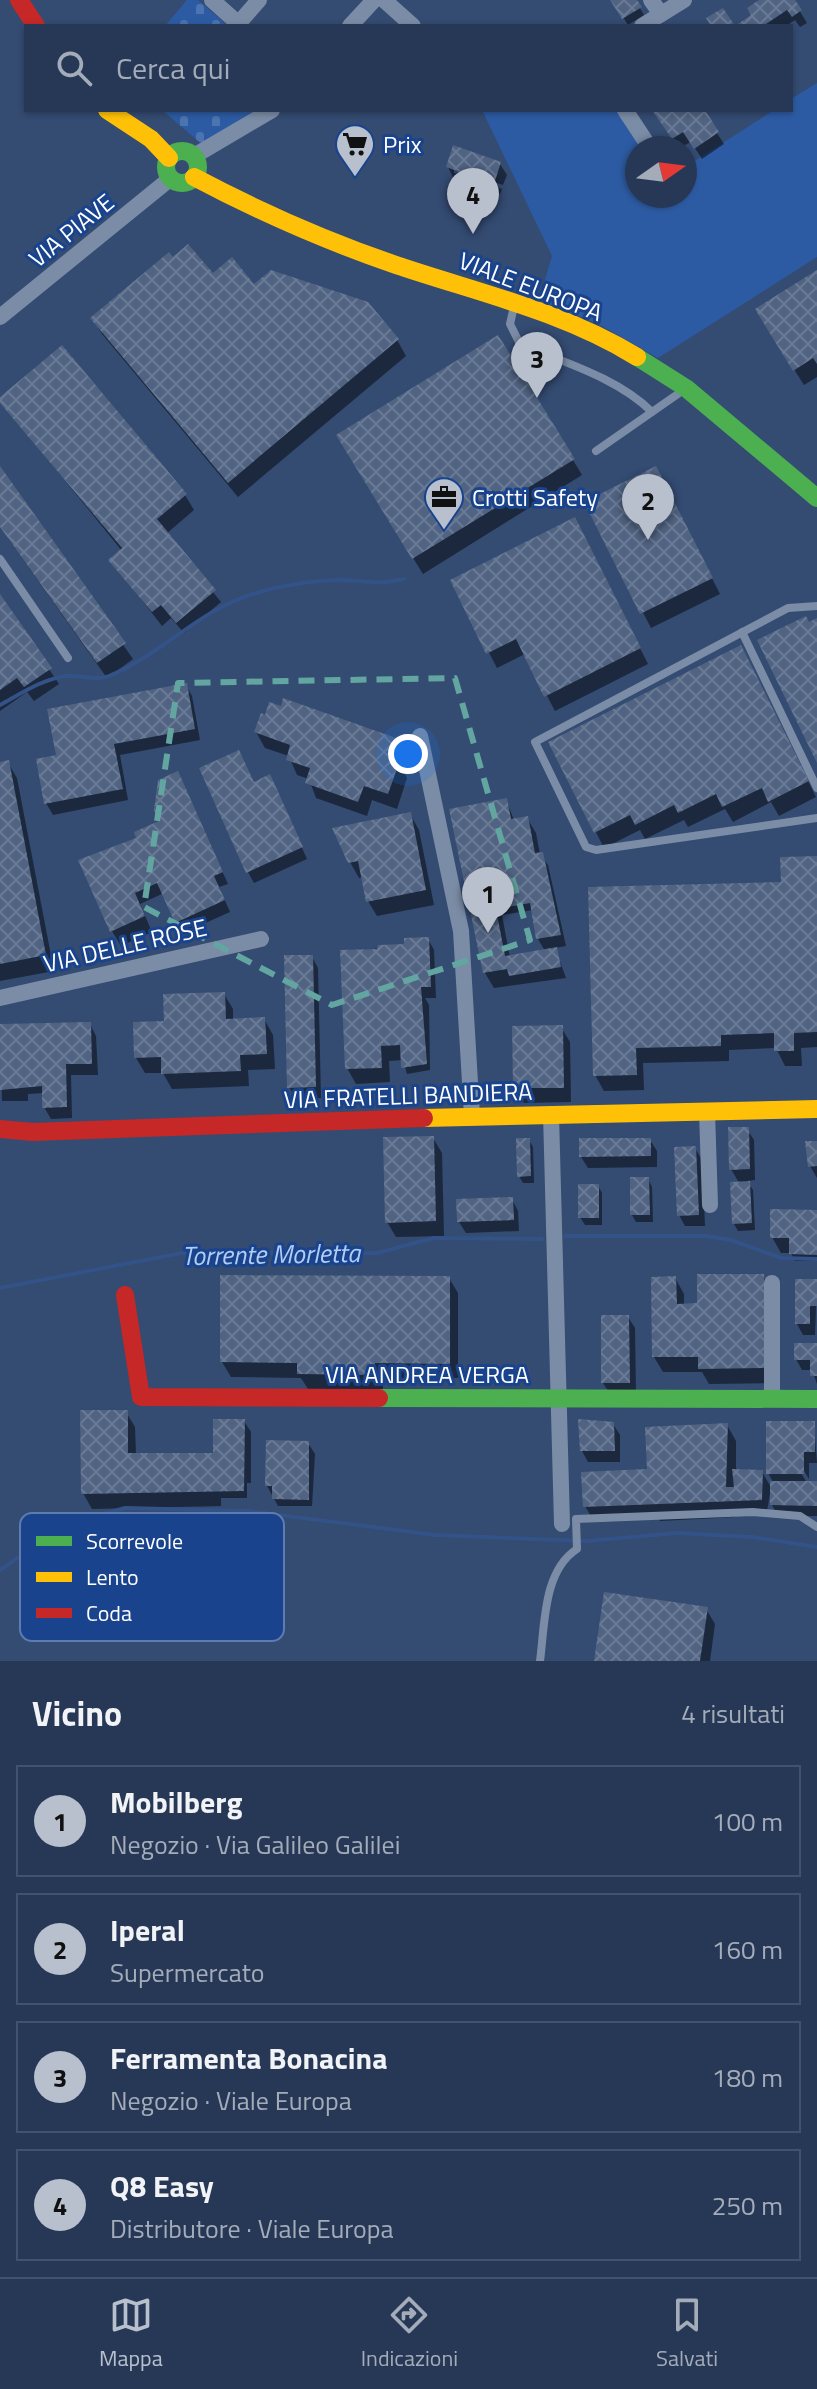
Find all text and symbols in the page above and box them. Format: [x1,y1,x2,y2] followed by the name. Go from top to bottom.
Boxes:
[24,24,793,112] search box
[116,45,230,91] text: Cerca qui
[52,46,96,90] icon: search
[334,123,376,178] supermarket icon: Prix
[383,126,422,162] place label: Prix
[625,136,697,208] north arrow
[447,168,499,234] pin: 4
[21,184,121,276] street label: VIA PIAVE
[454,242,608,330] street label: VIALE EUROPA
[511,332,563,398] pin: 3
[622,474,674,540] pin: 2
[423,476,465,531] office icon: Crotti Safety
[472,479,598,515] place label: Crotti Safety
[388,734,428,774] your location
[462,867,514,933] pin: 1
[40,909,210,981] street label: VIA DELLE ROSE
[283,1073,533,1117] street label: VIA FRATELLI BANDIERA
[182,1233,362,1275] water label: Torrente Morletta
[325,1356,529,1392] street label: VIA ANDREA VERGA
[20,1513,284,1641] legend
[86,1524,183,1558] text: Scorrevole
[86,1560,139,1594] text: Lento
[86,1596,132,1630] text: Coda
[32,1687,122,1739] text: Vicino
[681,1694,785,1733] text: 4 risultati
[110,1779,242,1825] text: Mobilberg
[53,1802,67,1841] text: 1
[712,1802,783,1841] text: 100 m
[110,1825,400,1864] text: Negozio · Via Galileo Galilei
[110,1907,185,1953] text: Iperal
[53,1930,67,1969] text: 2
[712,1930,783,1969] text: 160 m
[110,1953,265,1992] text: Supermercato
[110,2035,387,2081] text: Ferramenta Bonacina
[53,2058,67,2097] text: 3
[712,2058,783,2097] text: 180 m
[110,2081,352,2120] text: Negozio · Viale Europa
[110,2163,214,2209] text: Q8 Easy
[53,2186,67,2225] text: 4
[712,2186,783,2225] text: 250 m
[110,2209,394,2248] text: Distributore · Viale Europa
[99,2293,163,2375] tab: Mappa
[361,2293,458,2375] tab: Indicazioni
[656,2293,718,2375] tab: Salvati

